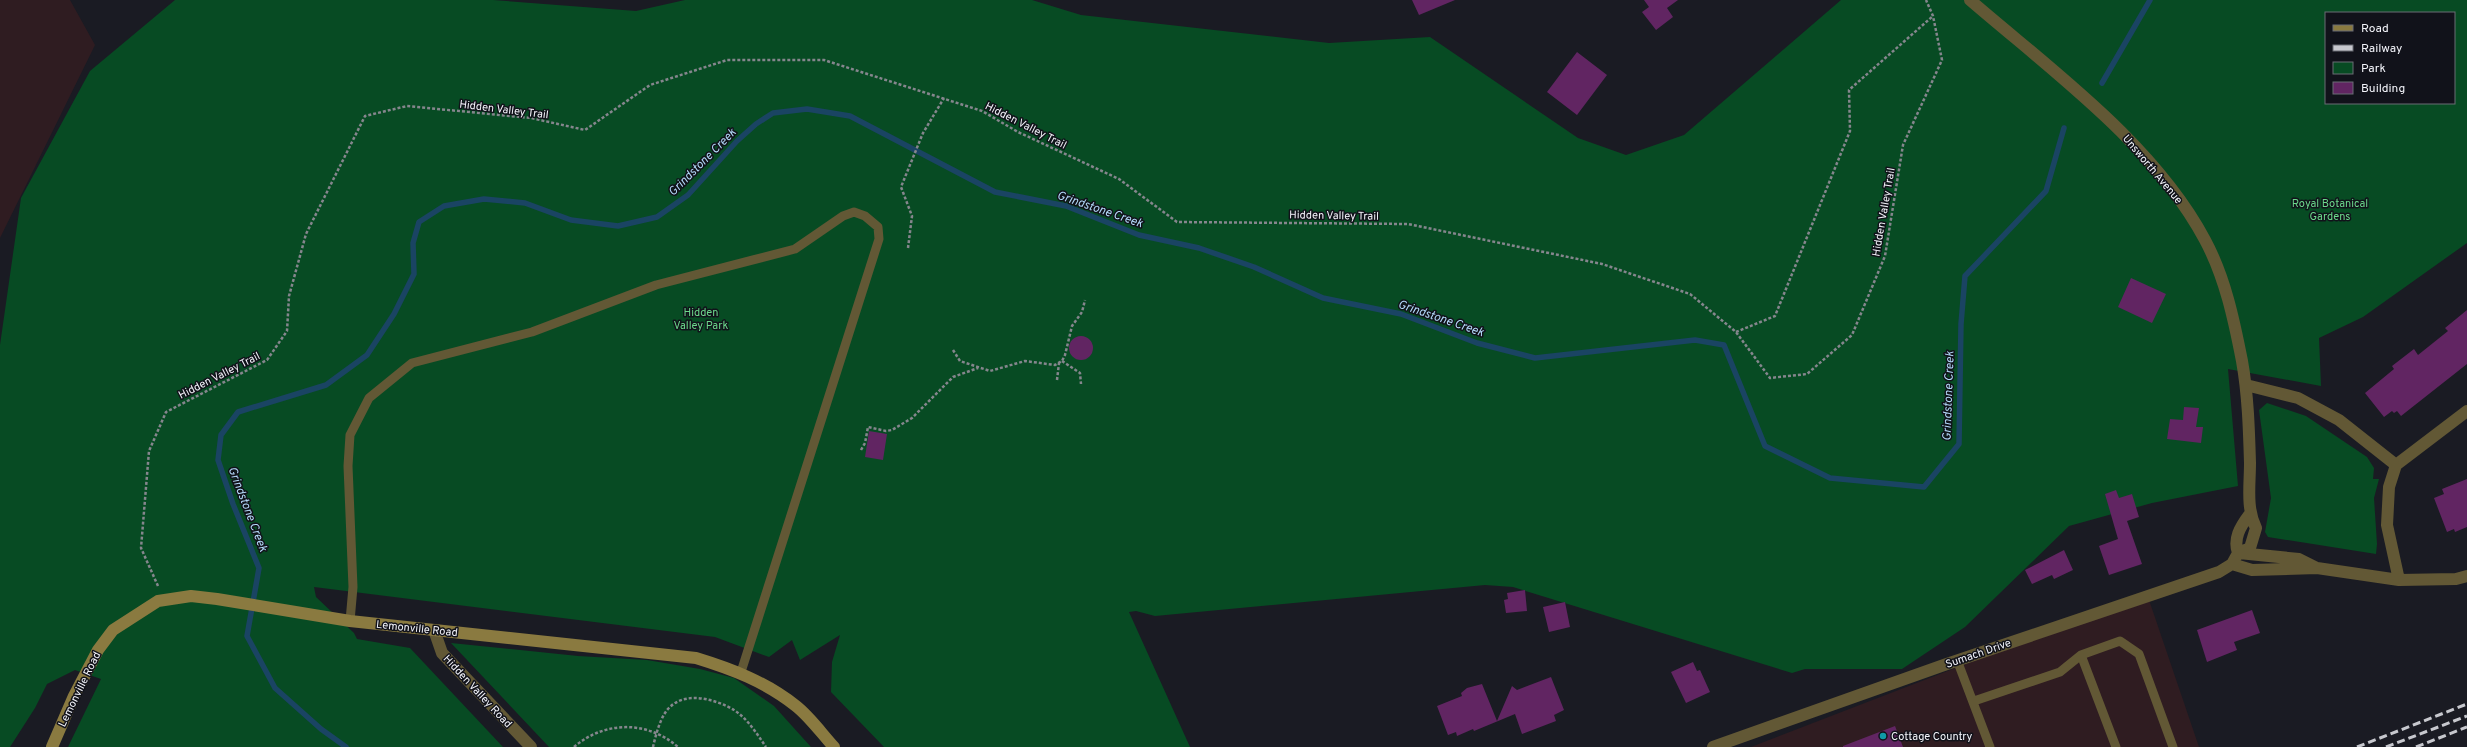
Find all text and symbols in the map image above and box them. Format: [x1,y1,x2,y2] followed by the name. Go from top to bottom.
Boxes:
[2325,12,2455,104] legend
[2361,21,2389,37] text: Road
[2361,41,2402,57] text: Railway
[2361,61,2386,77] text: Park
[2361,81,2405,97] text: Building
[458,98,549,122] street label: Hidden Valley Trail
[982,99,1069,153] street label: Hidden Valley Trail
[665,125,741,200] water label: Grindstone Creek
[2119,132,2185,207] street label: Unsworth Avenue
[1869,167,1899,258] street label: Hidden Valley Trail
[1055,188,1146,232] water label: Grindstone Creek
[2292,197,2368,224] park label: Royal Botanical Gardens
[1289,208,1379,224] street label: Hidden Valley Trail
[1396,297,1487,341] water label: Grindstone Creek
[674,306,729,333] park label: Hidden Valley Park
[176,349,263,403] street label: Hidden Valley Trail
[1939,350,1959,441] water label: Grindstone Creek
[224,465,271,555] water label: Grindstone Creek
[375,618,458,640] street label: Lemonville Road
[1944,636,2013,672] street label: Sumach Drive
[56,649,104,729] street label: Lemonville Road
[440,652,515,731] street label: Hidden Valley Road
[1891,730,1973,744] place label: Cottage Country
[1878,731,1888,741] marker: Cottage Country

